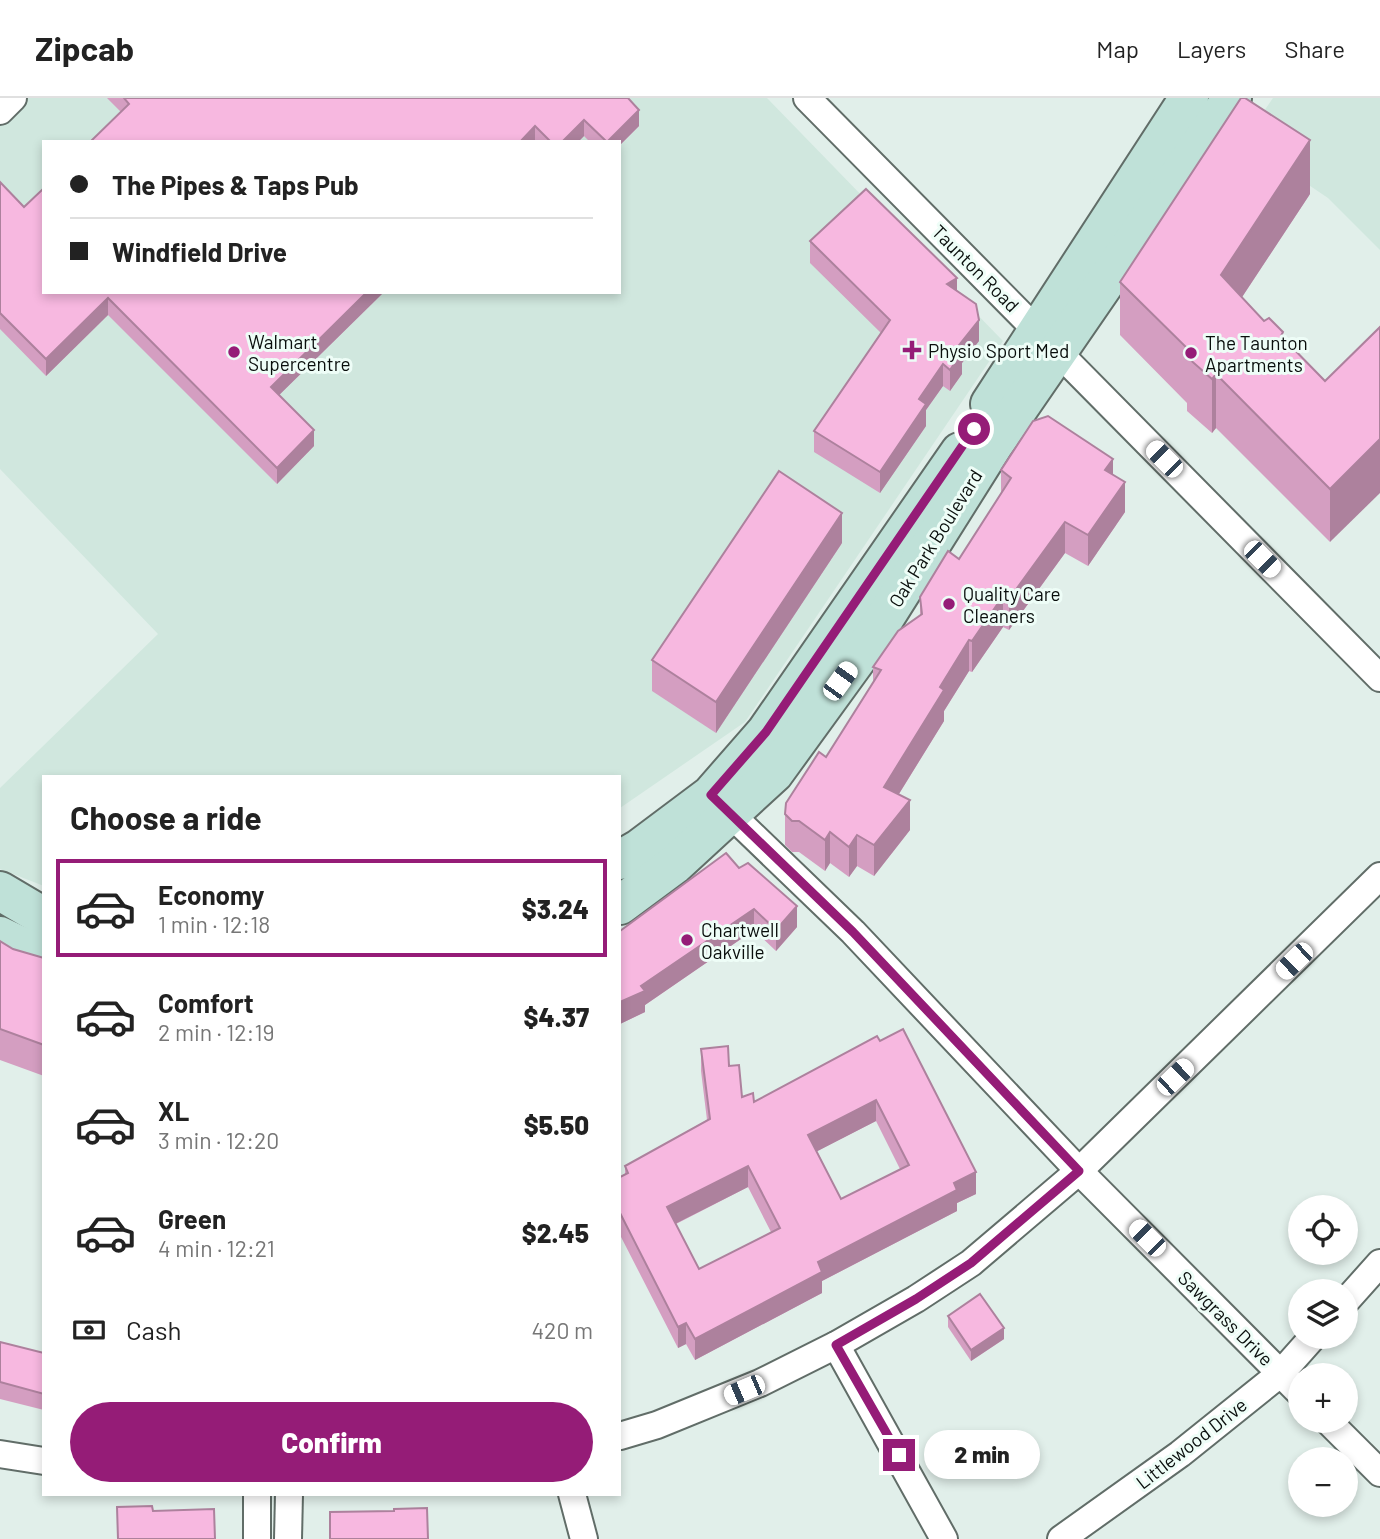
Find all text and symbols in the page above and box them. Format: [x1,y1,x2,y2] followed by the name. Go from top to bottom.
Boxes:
[35,28,134,68] text: Zipcab
[1096,34,1139,63] text: Map
[1177,34,1246,63] text: Layers
[1284,34,1345,63] text: Share
[112,169,359,200] text: The Pipes & Taps Pub
[928,220,1024,316] street label: Taunton Road
[112,236,287,267] text: Windfield Drive
[248,330,351,375] place label: Walmart Supercentre
[1205,331,1308,376] place label: The Taunton Apartments
[928,339,1069,362] place label: Physio Sport Med
[902,340,922,360] marker: Physio Sport Med
[226,344,242,360] marker: Walmart Supercentre
[1183,345,1199,361] marker: The Taunton Apartments
[958,413,990,445] route start
[1142,437,1187,481] car
[883,465,987,611] street label: Oak Park Boulevard
[1240,537,1285,581] car
[963,582,1061,627] place label: Quality Care Cleaners
[941,596,957,612] marker: Quality Care Cleaners
[820,658,861,704] car
[70,798,262,836] text: Choose a ride
[74,877,137,940] icon: car
[158,879,264,910] text: Economy
[522,893,589,924] text: $3.24
[158,910,270,938] text: 1 min · 12:18
[701,918,779,963] place label: Chartwell Oakville
[679,932,695,948] marker: Chartwell Oakville
[1272,939,1317,983] car
[74,985,137,1048] icon: car
[158,987,254,1018] text: Comfort
[524,1001,589,1032] text: $4.37
[158,1018,274,1046] text: 2 min · 12:19
[1153,1055,1198,1099] car
[74,1093,137,1156] icon: car
[158,1095,189,1126] text: XL
[524,1109,589,1140] text: $5.50
[158,1126,279,1154] text: 3 min · 12:20
[1288,1195,1358,1517] map controls
[1288,1195,1358,1265] button: locate
[74,1201,137,1264] icon: car
[158,1203,226,1234] text: Green
[1125,1216,1170,1260] car
[522,1217,589,1248] text: $2.45
[158,1234,275,1262] text: 4 min · 12:21
[1174,1266,1278,1370] street label: Sawgrass Drive
[1288,1279,1358,1349] button: layers
[70,1311,108,1349] icon: cash
[126,1314,181,1345] text: Cash
[531,1316,593,1344] text: 420 m
[1288,1363,1358,1433] button: +
[721,1372,768,1408] car
[1131,1393,1251,1493] street label: Littlewood Drive
[70,1402,593,1482] button: Confirm
[923,1430,1039,1480] callout: 2 min
[883,1439,915,1471] route end
[954,1440,1010,1468] text: 2 min
[1288,1447,1358,1517] button: −

